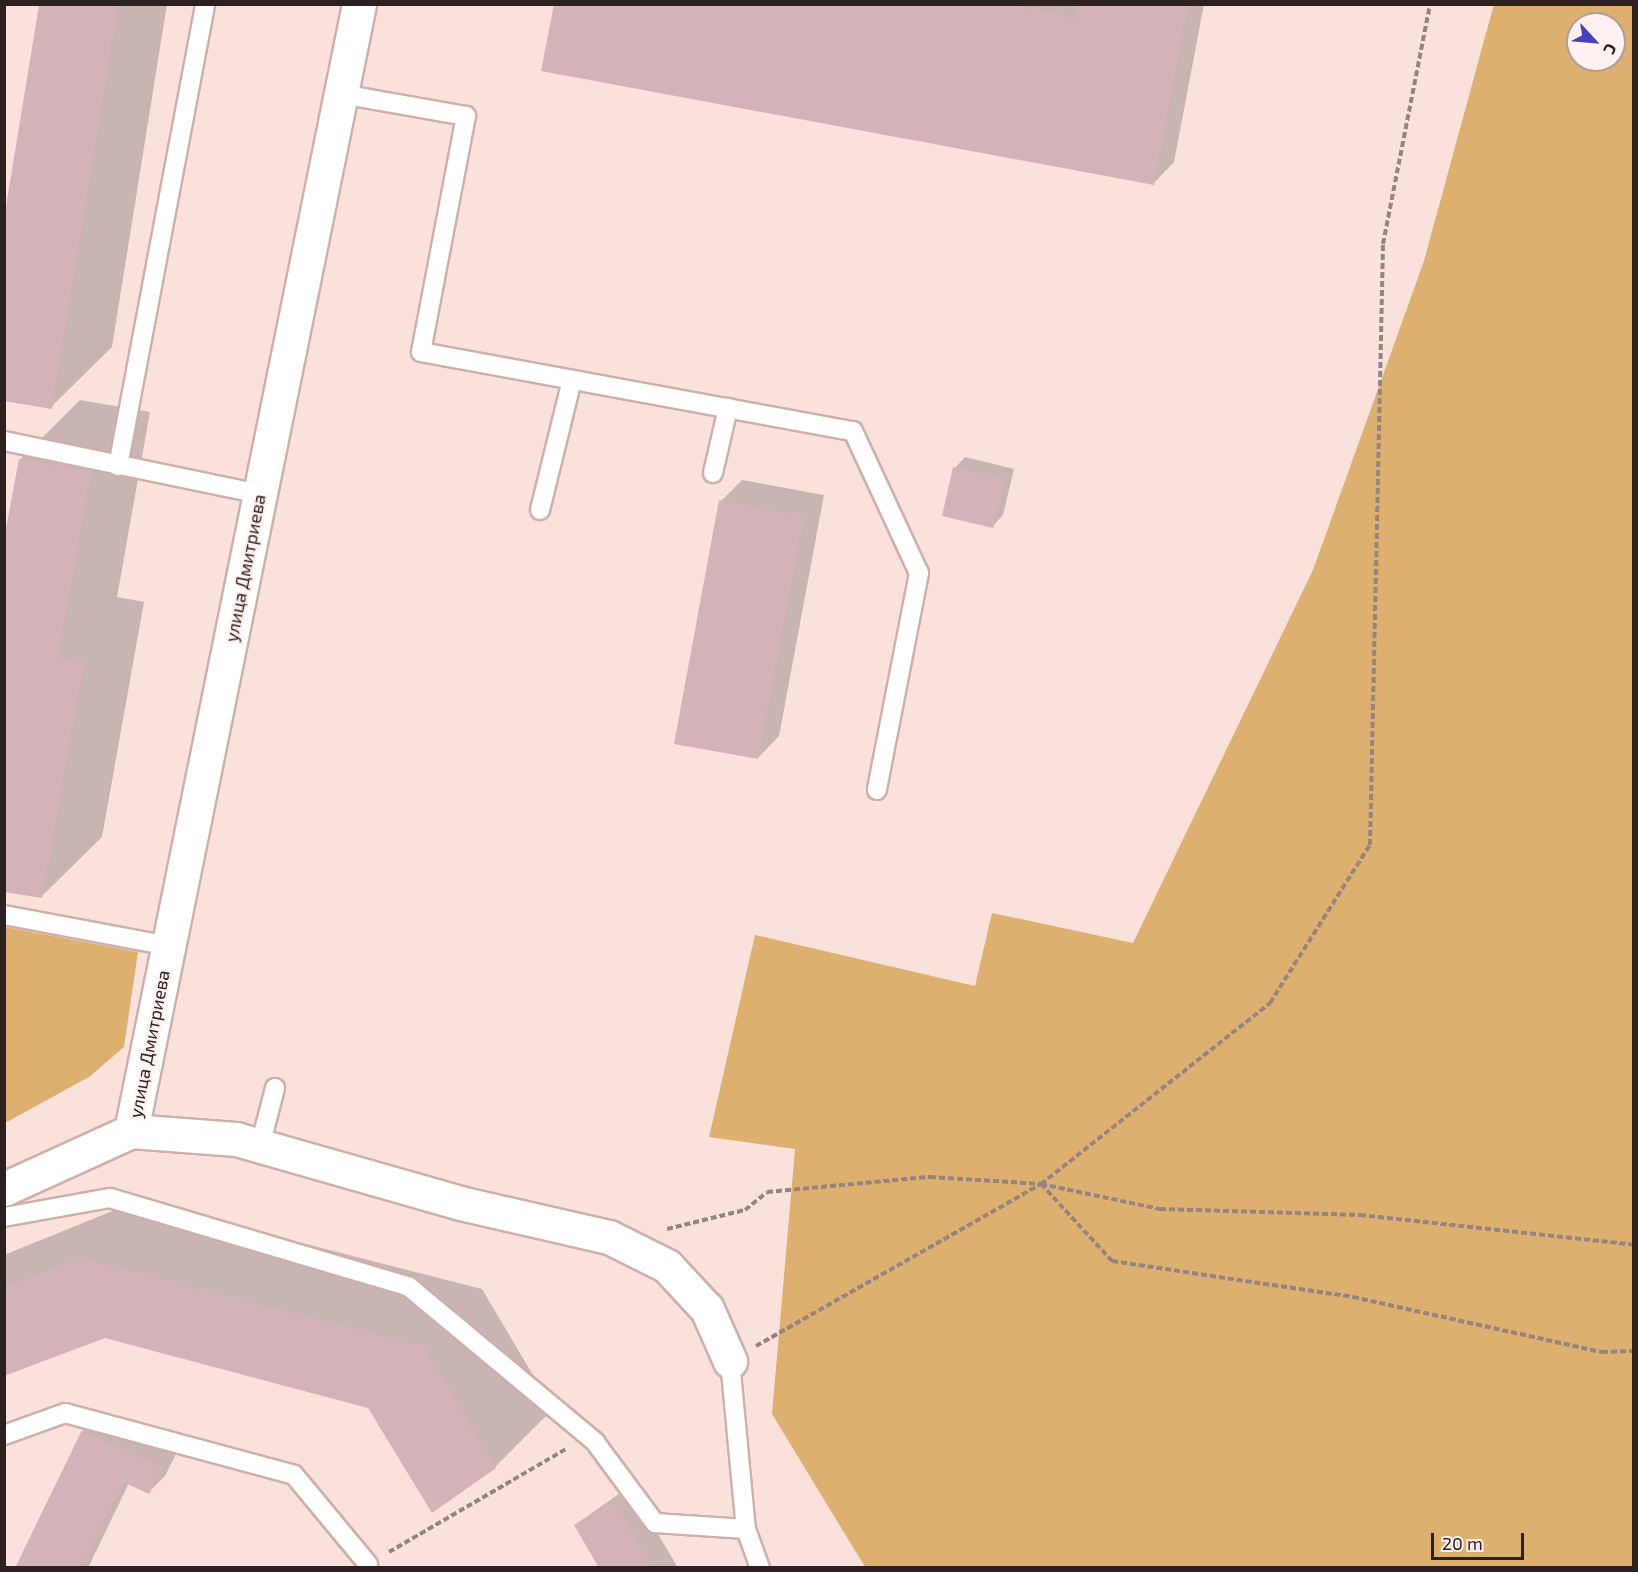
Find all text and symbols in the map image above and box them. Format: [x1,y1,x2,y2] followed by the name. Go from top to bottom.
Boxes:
[1566,12,1626,72] north arrow
[1600,41,1621,58] text: С
[220,492,270,644] street label: улица Дмитриева
[124,968,174,1120] street label: улица Дмитриева
[1434,1521,1527,1559] scale bar
[1442,1532,1483,1554] text: 20 m

